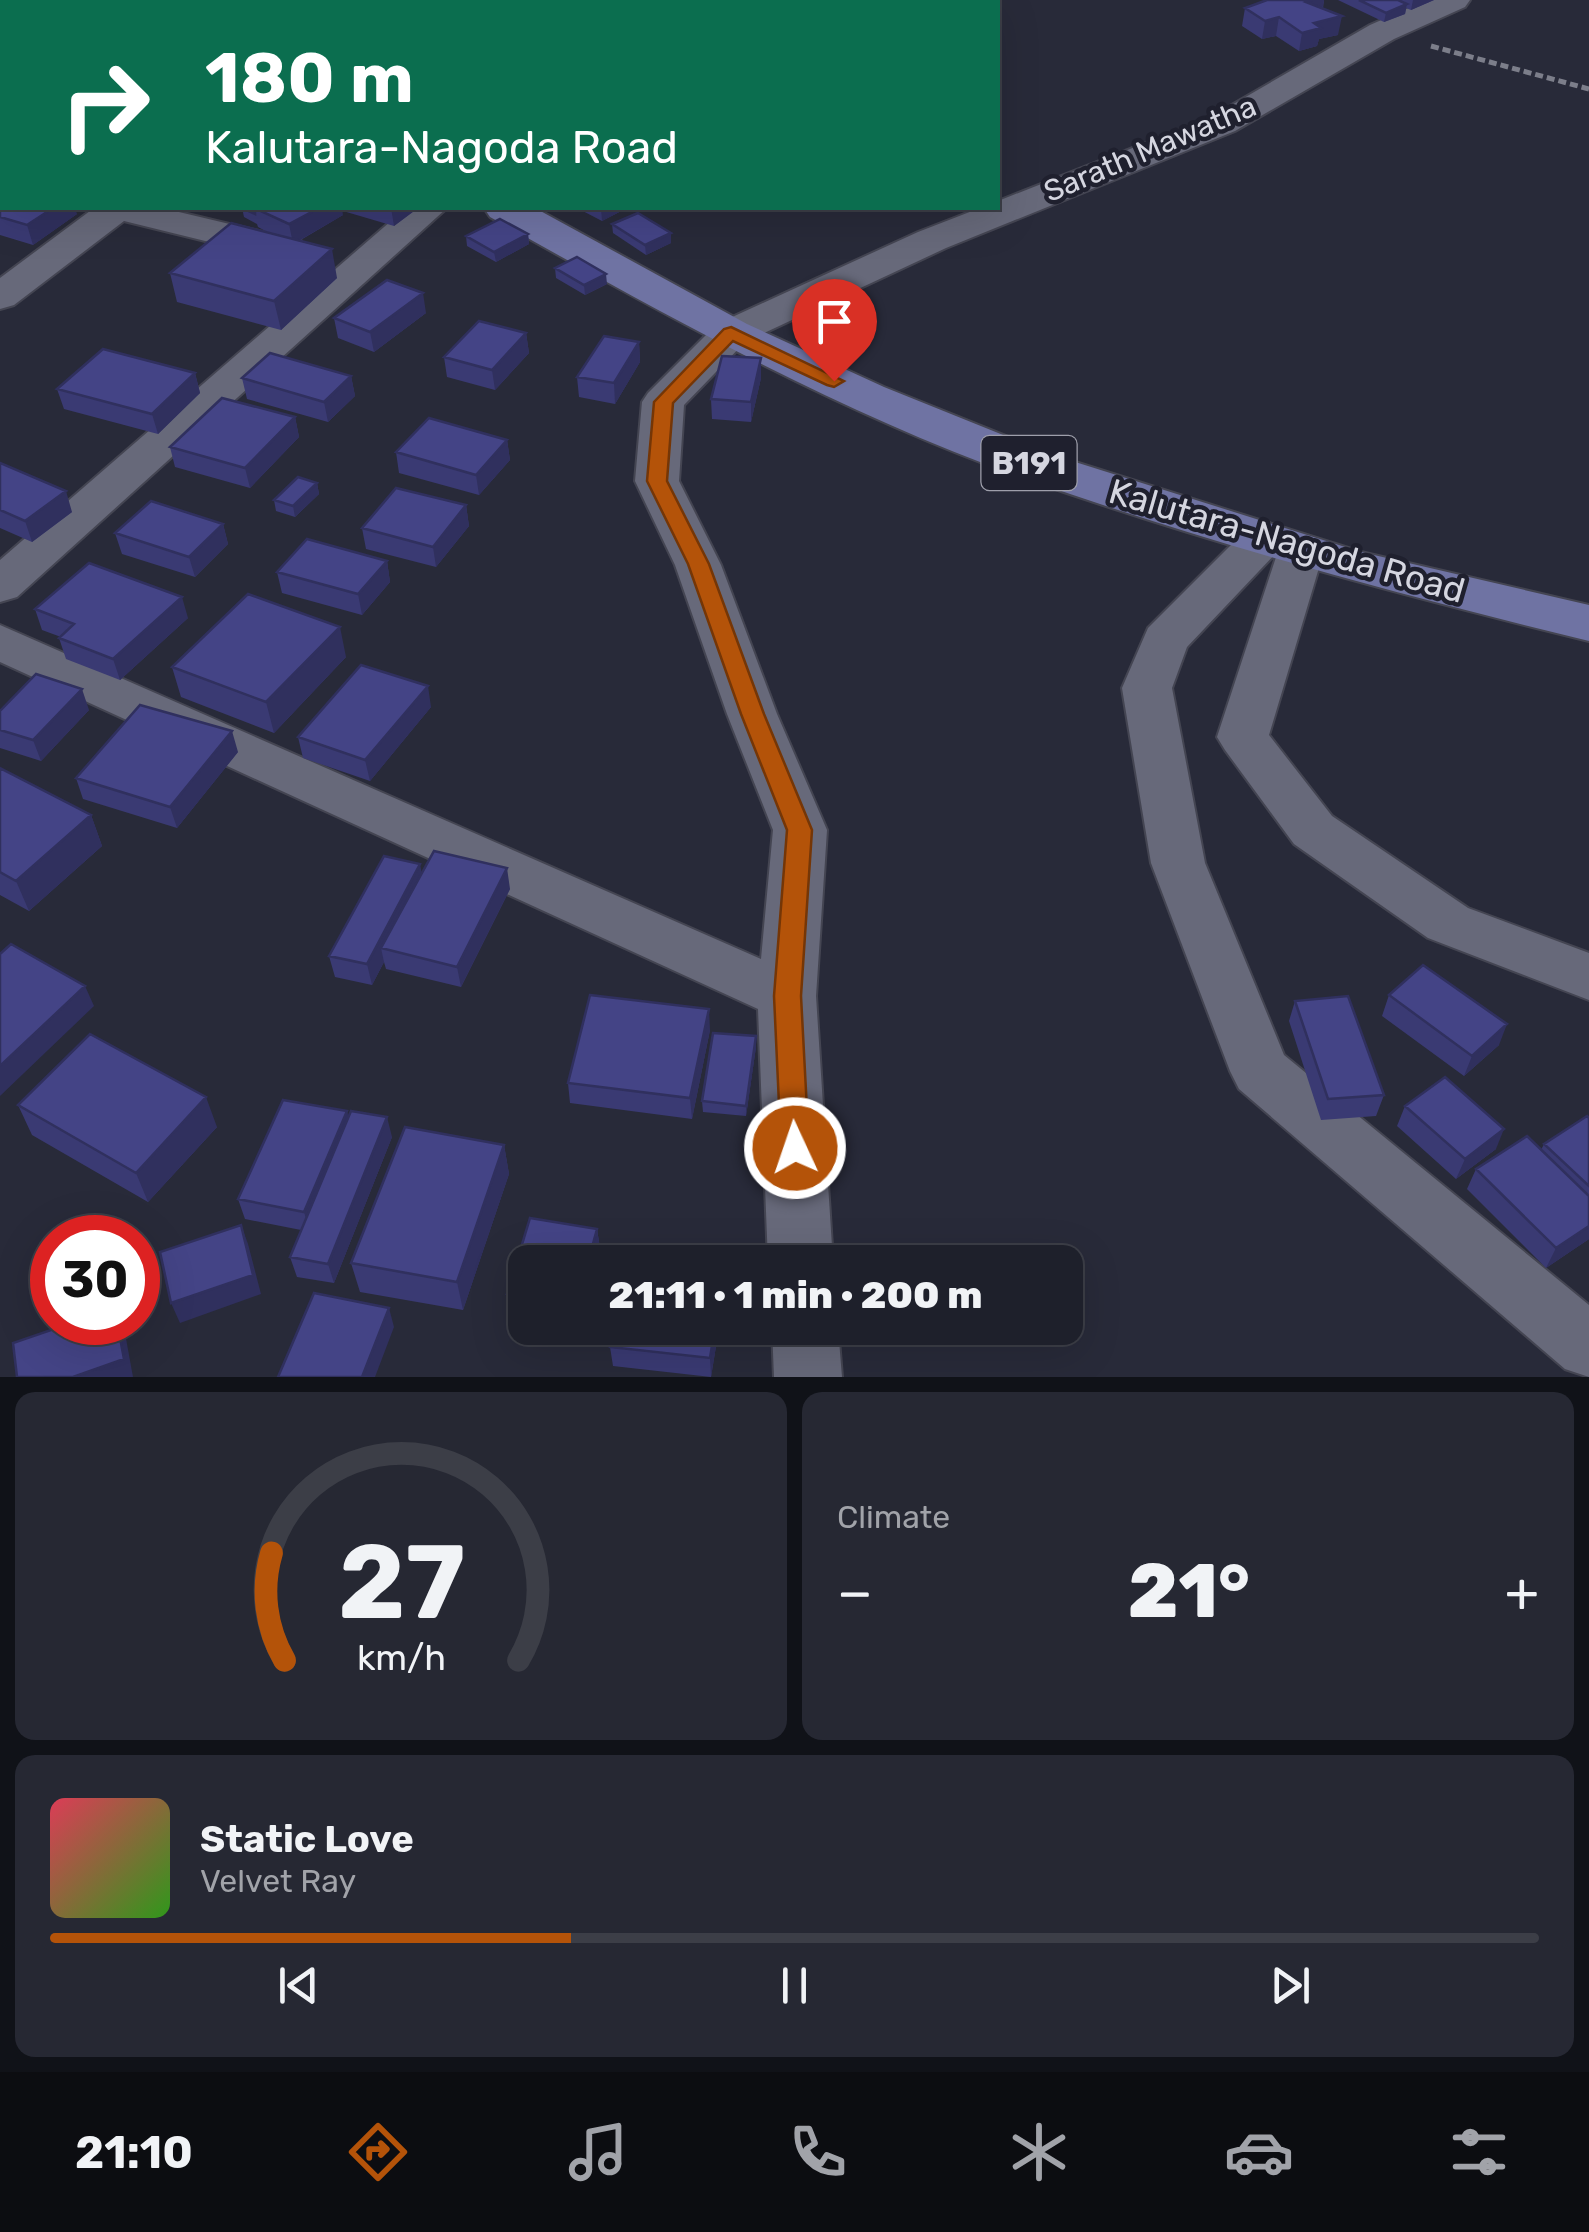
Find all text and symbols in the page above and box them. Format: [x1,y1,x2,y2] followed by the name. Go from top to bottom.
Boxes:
[205,37,414,120] text: 180 m
[40,40,170,170] icon: right
[1038,88,1262,210] street label: Sarath Mawatha
[205,121,678,174] text: Kalutara-Nagoda Road
[792,279,877,382] pin
[807,294,862,349] icon: arrive
[982,436,1076,490] road number: B191
[1104,470,1470,612] street label: Kalutara-Nagoda Road
[743,1096,847,1200] position arrow
[30,1215,160,1345] speed limit sign: 30
[608,1272,983,1318] text: 21:11 · 1 min · 200 m
[837,1498,950,1536] text: Climate
[337,1521,465,1644] text: 27
[1128,1547,1250,1636] text: 21°
[837,1560,873,1625] text: −
[1505,1560,1539,1625] text: +
[356,1637,446,1679] text: km/h
[200,1816,414,1862] text: Static Love
[200,1862,356,1900] text: Velvet Ray
[271,1958,326,2013] icon: previous
[767,1958,822,2013] icon: pause
[1263,1958,1318,2013] icon: next
[343,2117,413,2187] icon: directions
[563,2117,633,2187] icon: music
[783,2117,853,2187] icon: phone
[1004,2117,1074,2187] icon: climate
[1224,2117,1294,2187] icon: car
[1444,2117,1514,2187] icon: filters
[75,2126,193,2179] text: 21:10

